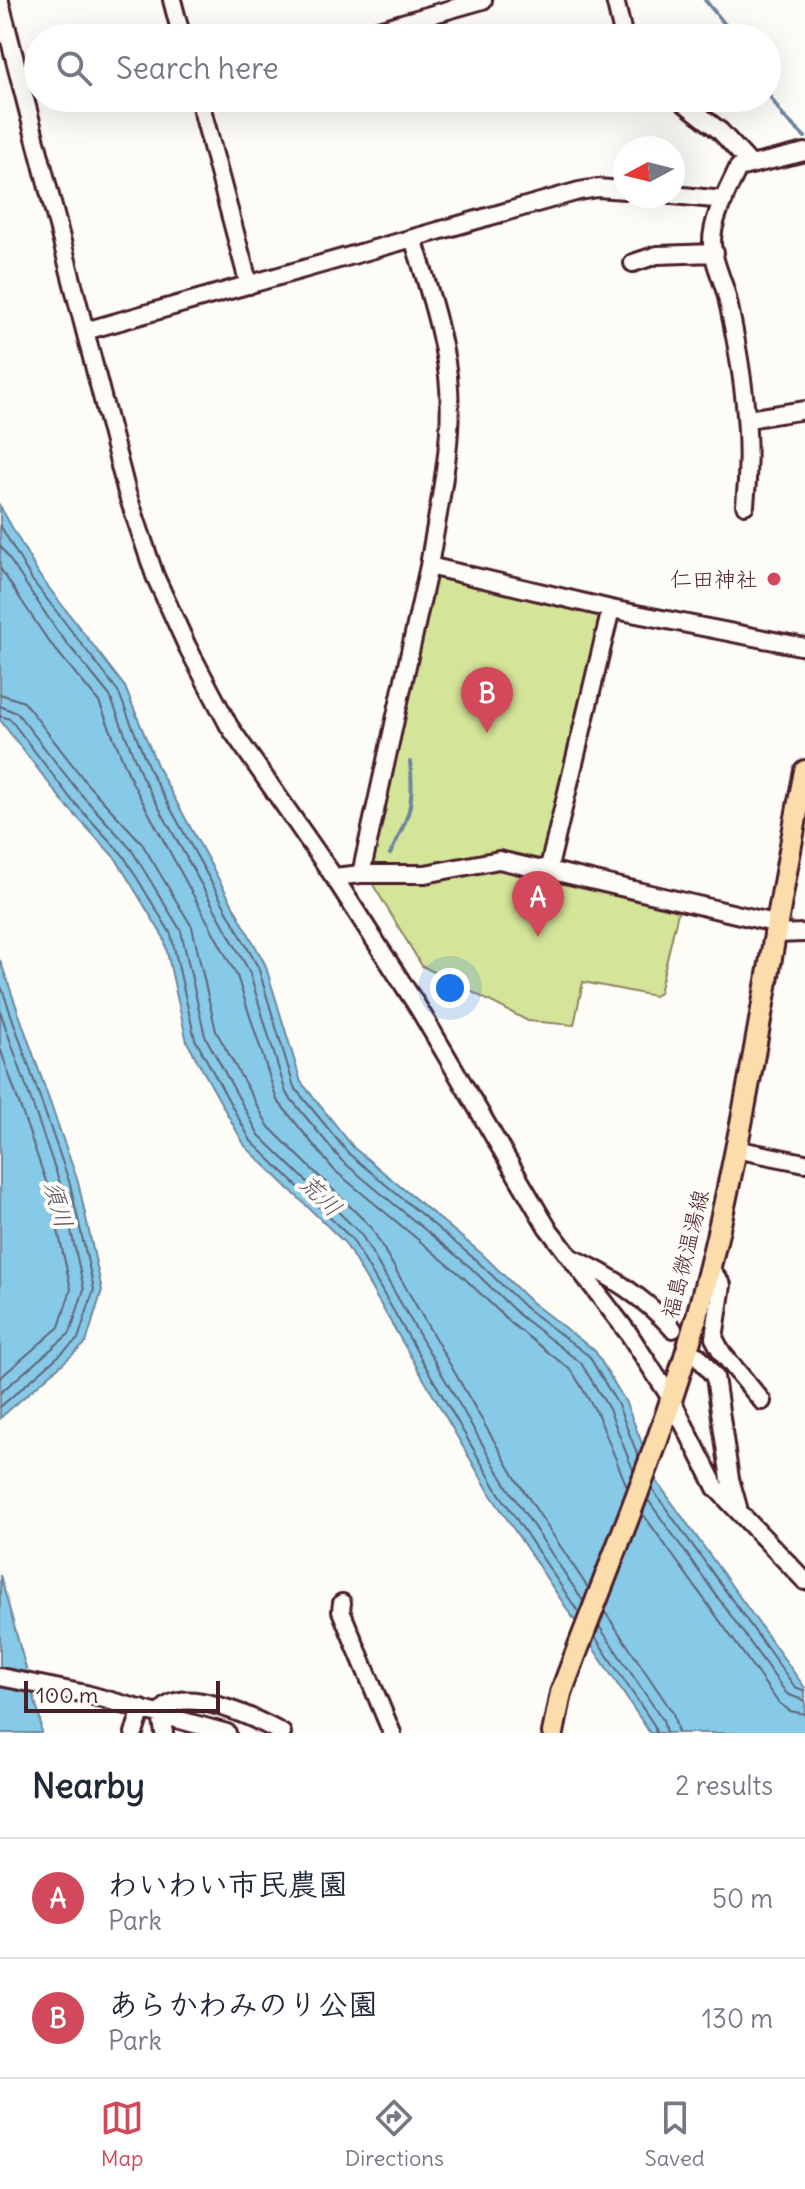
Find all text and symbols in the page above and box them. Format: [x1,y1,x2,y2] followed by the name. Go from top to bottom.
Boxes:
[24,24,781,112] search box
[52,46,96,90] icon: search
[116,49,279,87] text: Search here
[613,136,685,208] north arrow
[670,565,758,593] place label: 仁田神社
[765,570,783,588] marker: 仁田神社
[461,667,513,733] pin: B
[512,871,564,937] pin: A
[430,968,470,1008] your location
[293,1168,349,1222] water label: 荒川
[38,1177,80,1231] water label: 須川
[655,1187,715,1321] street label: 福島微温湯線
[24,1677,220,1713] scale bar
[36,1681,98,1709] text: 100 m
[32,1764,145,1807] text: Nearby
[675,1769,773,1802] text: 2 results
[108,1865,348,1903] text: わいわい市民農園
[50,1882,66,1915] text: A
[712,1882,773,1915] text: 50 m
[108,1904,162,1937] text: Park
[108,1985,378,2023] text: あらかわみのり公園
[49,2002,67,2035] text: B
[702,2002,773,2035] text: 130 m
[108,2024,162,2057] text: Park
[100,2096,144,2172] tab: Map
[345,2096,444,2172] tab: Directions
[644,2096,705,2172] tab: Saved

